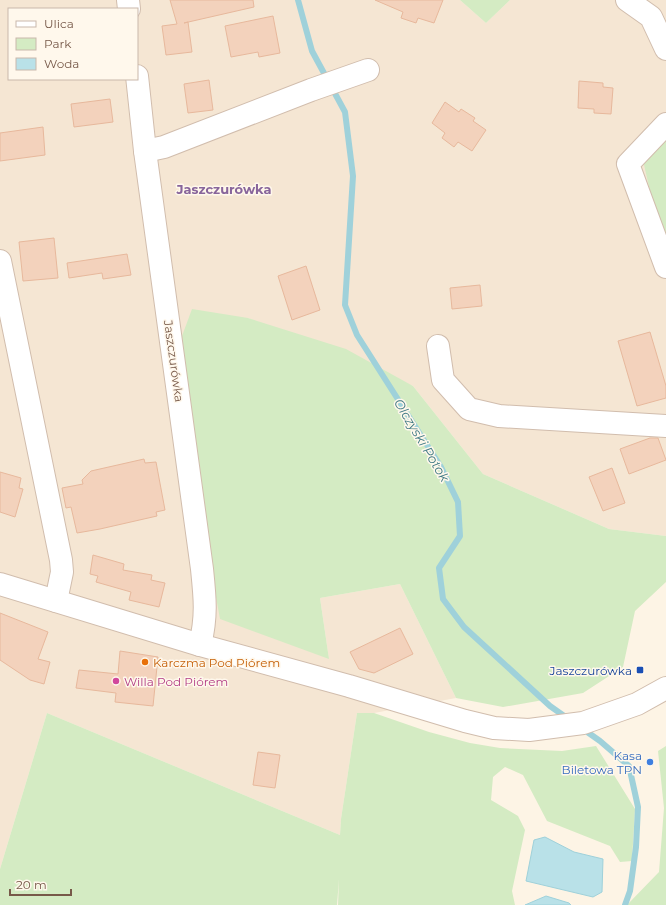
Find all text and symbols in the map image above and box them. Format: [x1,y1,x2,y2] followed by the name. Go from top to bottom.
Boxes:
[8,8,138,80] legend
[44,16,74,31] text: Ulica
[44,36,72,51] text: Park
[44,56,79,71] text: Woda
[176,181,271,197] district label: Jaszczurówka
[161,318,187,403] street label: Jaszczurówka
[391,395,454,486] water label: Olczyski Potok
[153,655,280,670] place label: Karczma Pod Piórem
[140,657,150,667] marker: Karczma Pod Piórem
[548,663,632,678] place label: Jaszczurówka
[635,665,645,675] marker: Jaszczurówka
[124,674,228,689] place label: Willa Pod Piórem
[111,676,121,686] marker: Willa Pod Piórem
[562,748,642,777] place label: Kasa Biletowa TPN
[645,757,655,767] marker: Kasa Biletowa TPN
[10,871,71,897] scale bar
[16,877,47,892] text: 20 m

